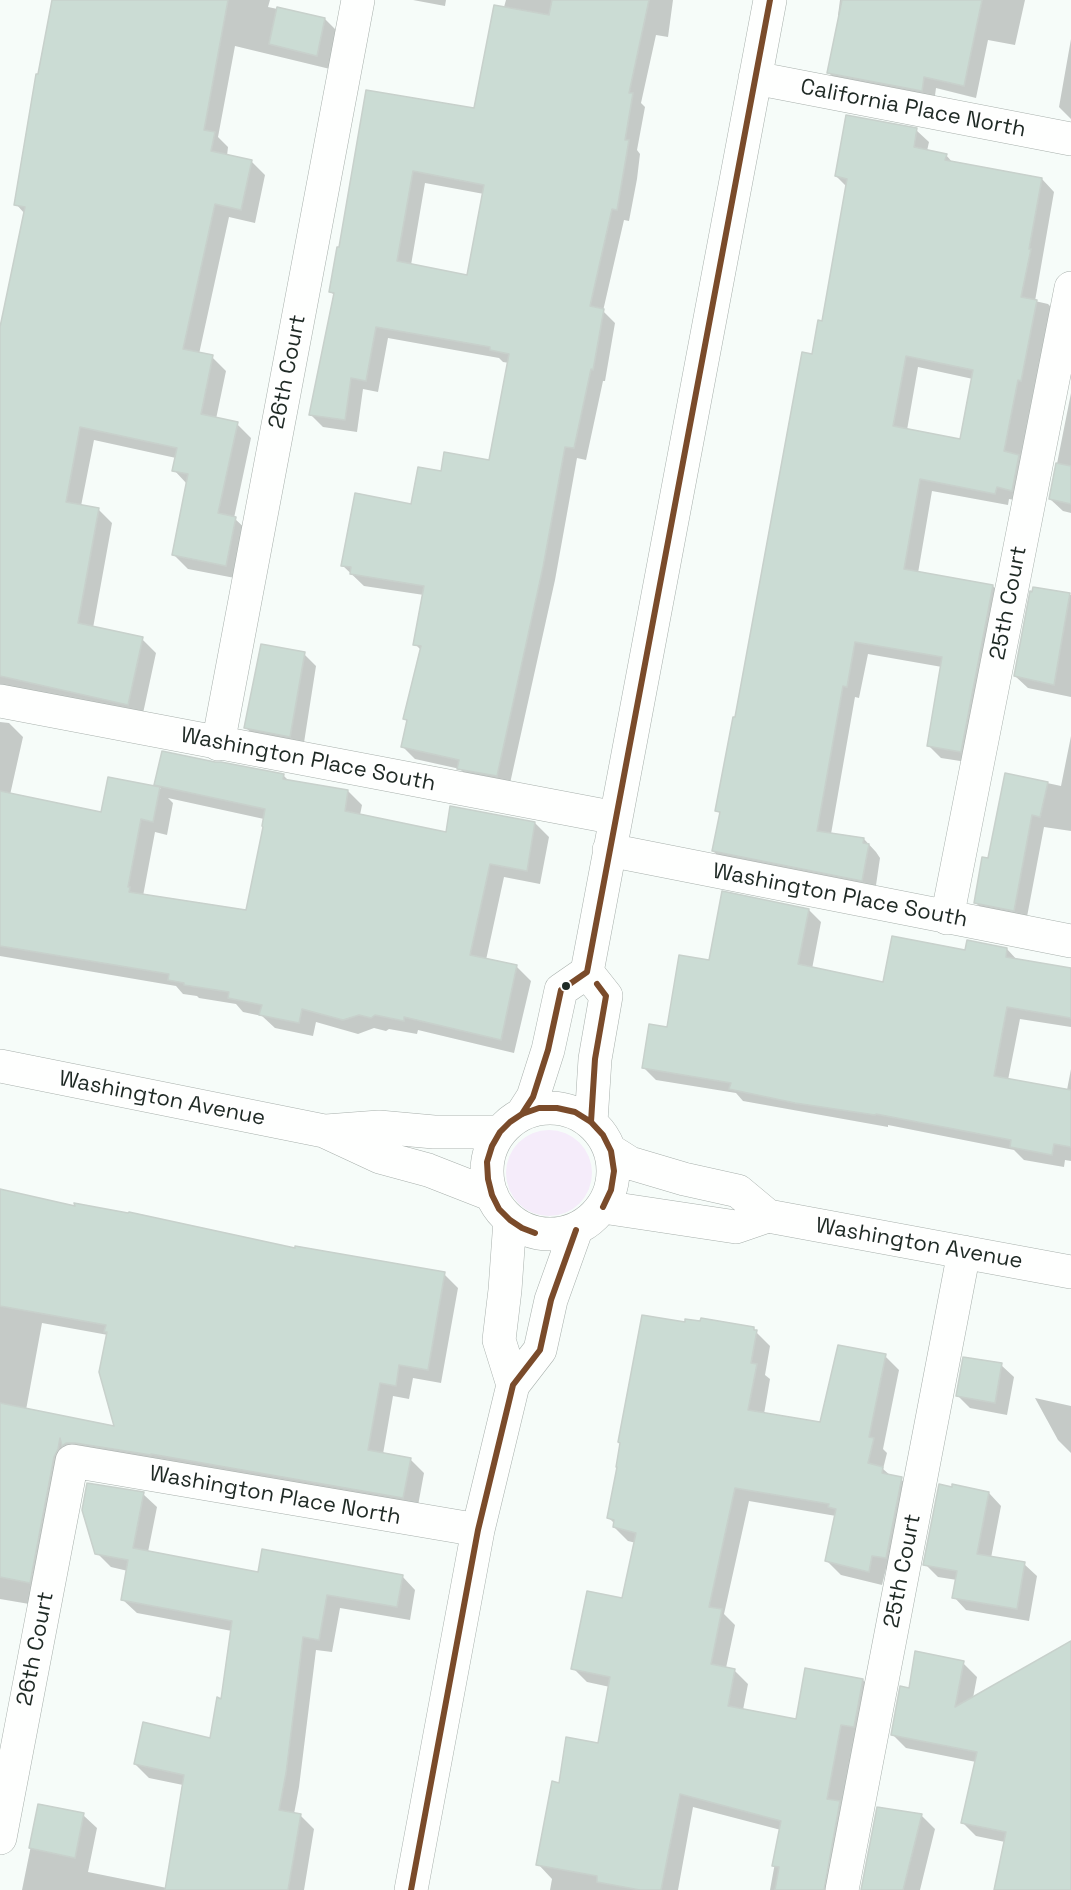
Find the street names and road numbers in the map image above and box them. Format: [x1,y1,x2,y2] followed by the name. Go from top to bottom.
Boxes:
[798,74,1028,144] street label: California Place North
[264,313,312,431] street label: 26th Court
[985,544,1033,662] street label: 25th Court
[178,722,438,798] street label: Washington Place South
[710,858,970,934] street label: Washington Place South
[56,1066,268,1132] street label: Washington Avenue
[813,1213,1025,1275] street label: Washington Avenue
[147,1461,403,1531] street label: Washington Place North
[879,1512,927,1630] street label: 25th Court
[12,1590,60,1708] street label: 26th Court

